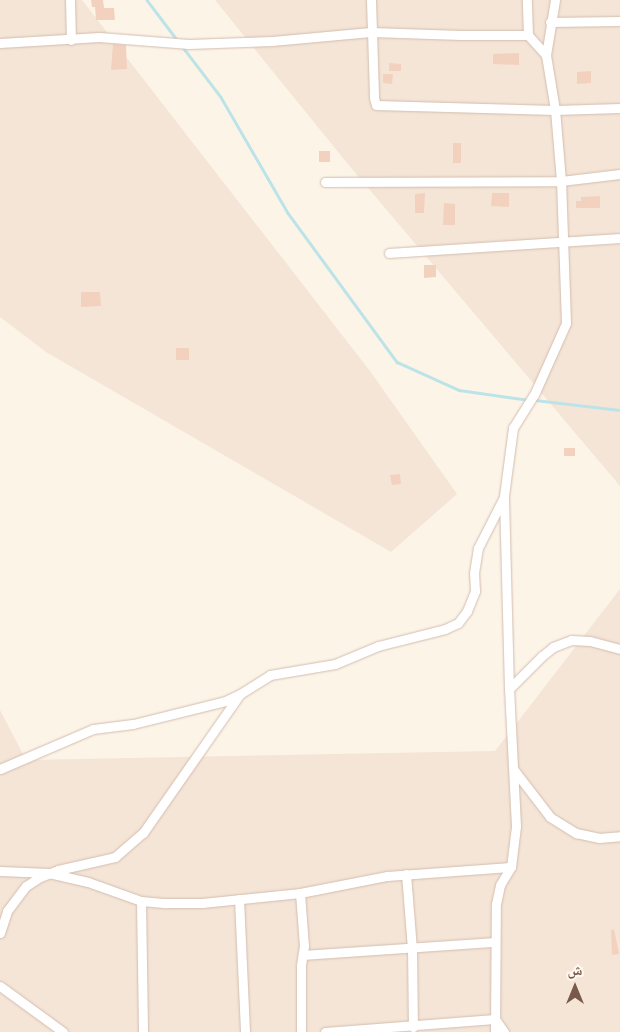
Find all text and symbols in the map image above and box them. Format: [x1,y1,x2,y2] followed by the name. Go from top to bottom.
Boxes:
[550,962,600,1012] north arrow
[568,963,582,980] text: ش

